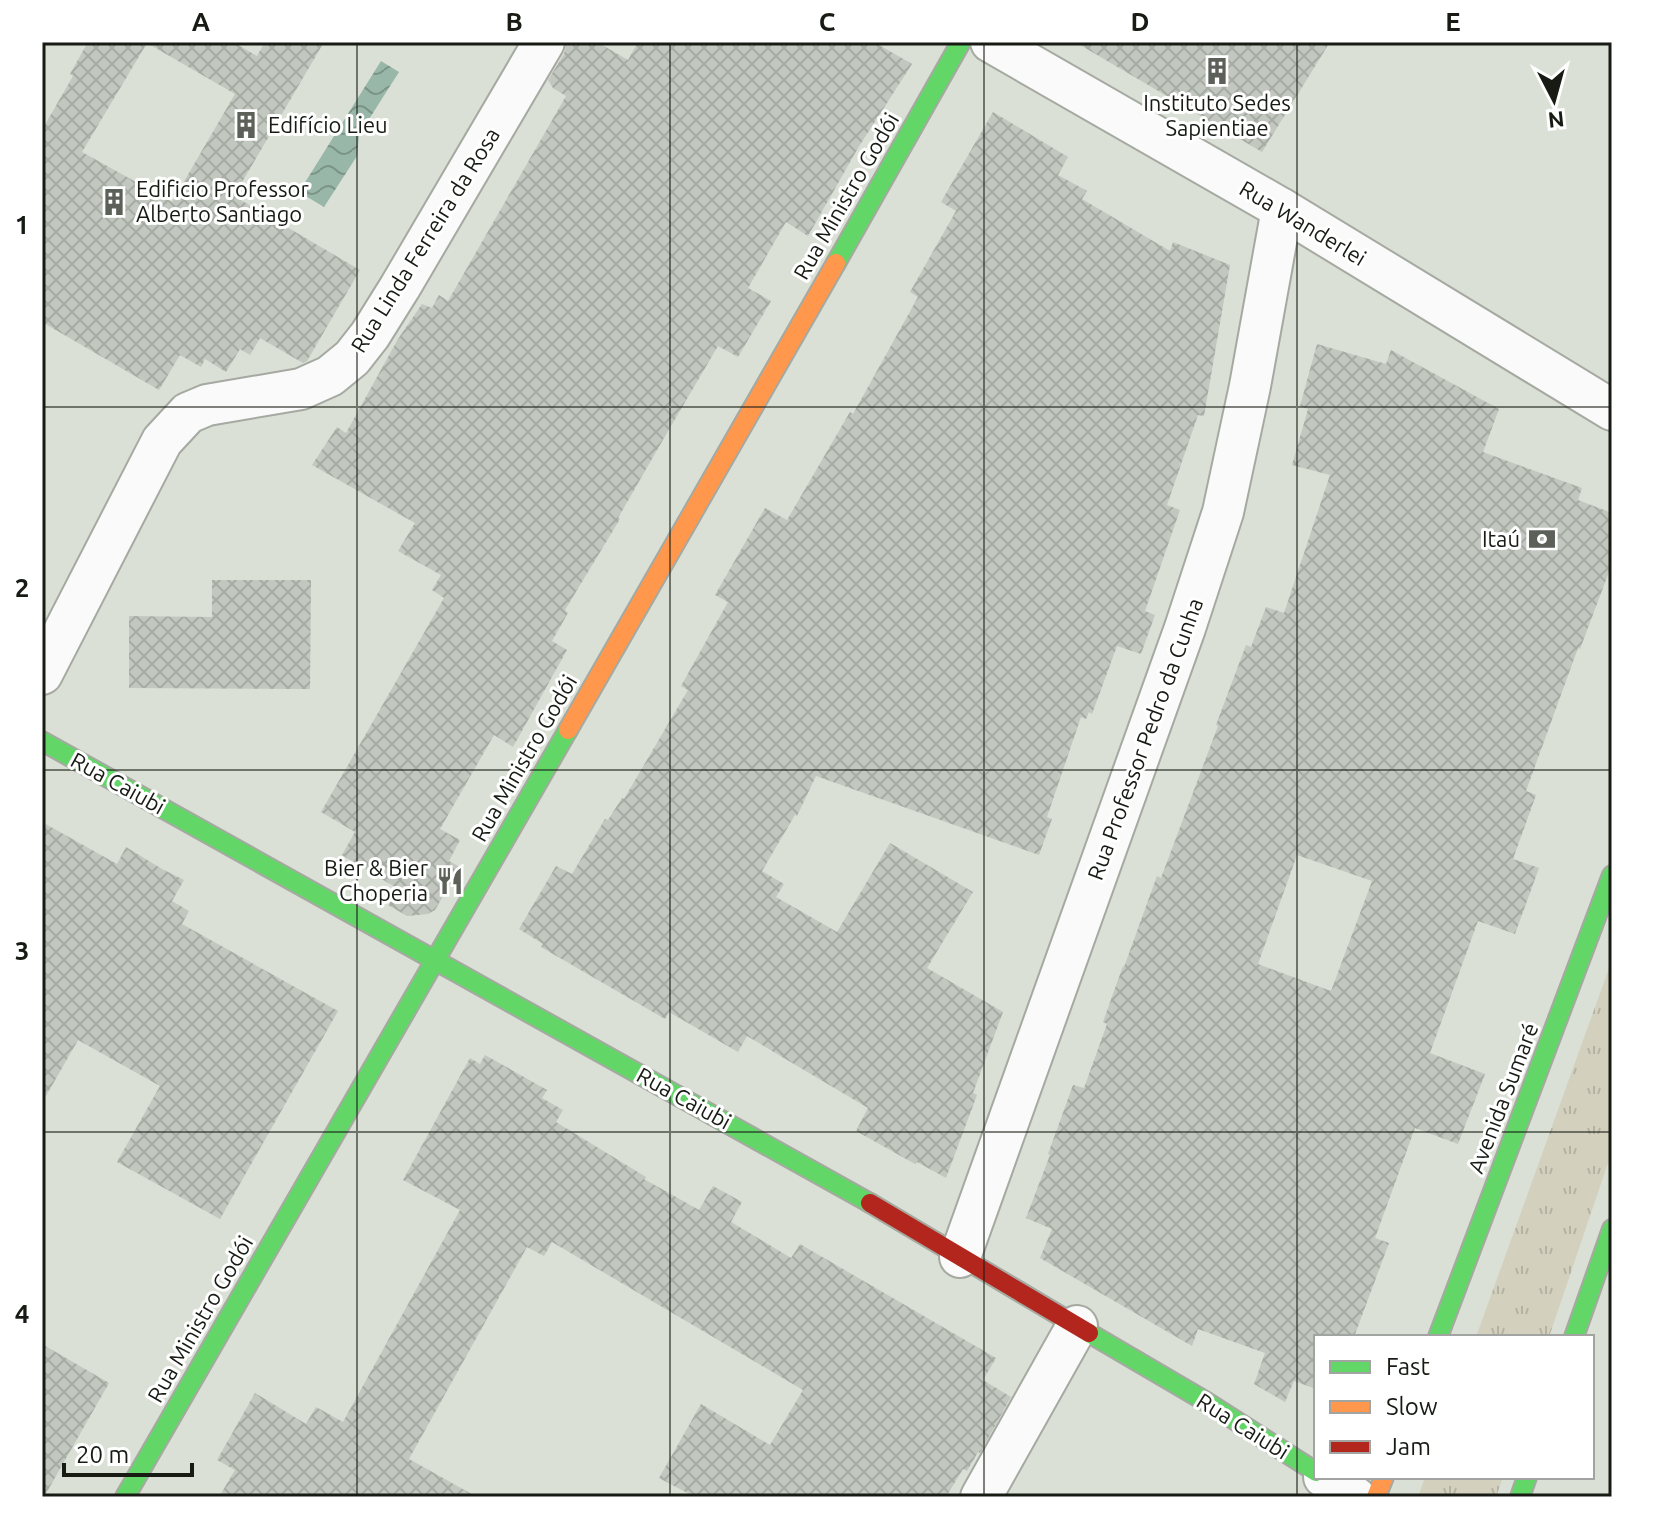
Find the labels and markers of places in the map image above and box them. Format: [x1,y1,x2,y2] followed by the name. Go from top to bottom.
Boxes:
[1202,56,1232,86] building icon: Instituto Sedes Sapientiae
[1143,90,1291,140] place label: Instituto Sedes Sapientiae
[231,110,261,140] building icon: Edifício Lieu
[268,112,388,137] place label: Edifício Lieu
[136,176,309,226] place label: Edificio Professor Alberto Santiago
[99,187,129,217] building icon: Edificio Professor Alberto Santiago
[1527,524,1557,554] bank icon: Itaú
[1482,526,1520,551] place label: Itaú
[324,855,429,905] place label: Bier & Bier Choperia
[435,866,465,896] restaurant icon: Bier & Bier Choperia

